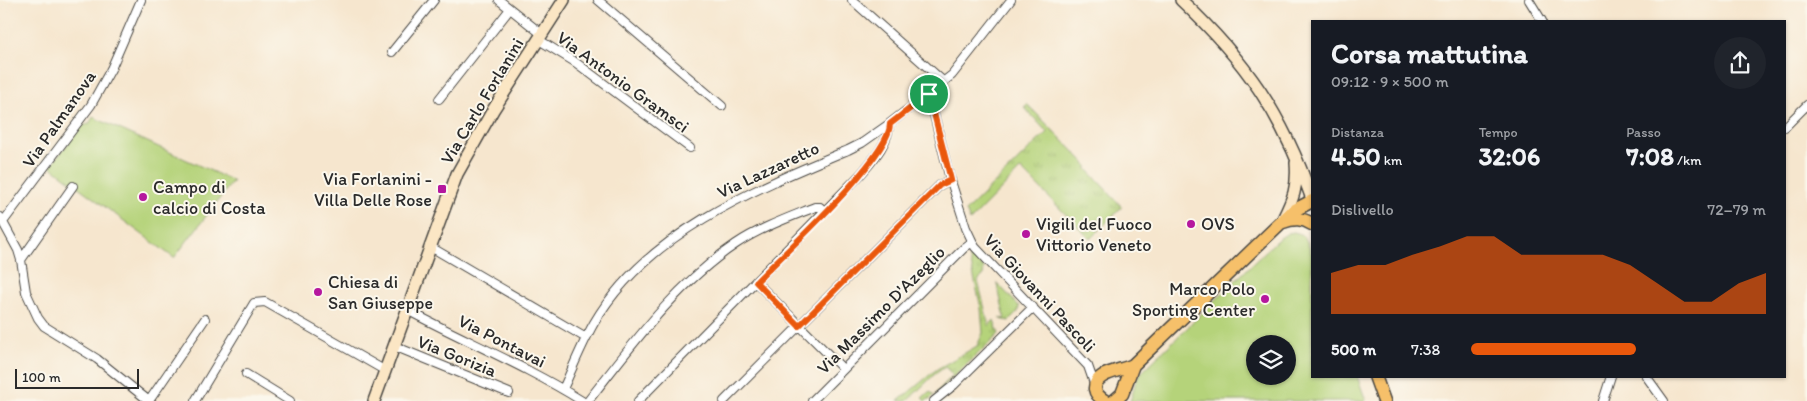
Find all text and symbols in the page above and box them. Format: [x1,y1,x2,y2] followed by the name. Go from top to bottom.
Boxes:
[553,27,693,137] street label: Via Antonio Gramsci
[436,34,528,168] street label: Via Carlo Forlanini
[1331,36,1528,70] text: Corsa mattutina
[1714,37,1766,89] button: share
[17,66,101,172] street label: Via Palmanova
[1331,72,1449,91] text: 09:12 · 9 × 500 m
[908,73,950,115] pin
[915,80,943,108] icon: arrive
[1331,124,1384,141] text: Distanza
[1479,124,1518,141] text: Tempo
[1626,124,1661,141] text: Passo
[713,137,823,203] street label: Via Lazzaretto
[1331,141,1381,171] text: 4.50
[1479,141,1540,171] text: 32:06
[1626,141,1674,171] text: 7:08
[1381,152,1402,169] text: km
[1674,152,1702,169] text: /km
[314,168,432,211] place label: Via Forlanini - Villa Delle Rose
[153,176,266,219] place label: Campo di calcio di Costa
[436,183,448,195] marker: Via Forlanini - Villa Delle Rose
[137,191,149,203] marker: Campo di calcio di Costa
[1331,200,1394,219] text: Dislivello
[1707,200,1766,219] text: 72–79 m
[1036,213,1152,256] place label: Vigili del Fuoco Vittorio Veneto
[1201,213,1235,235] place label: OVS
[1185,218,1197,230] marker: OVS
[1020,228,1032,240] marker: Vigili del Fuoco Vittorio Veneto
[979,229,1101,357] street label: Via Giovanni Pascoli
[812,241,950,379] street label: Via Massimo D'Azeglio
[328,271,433,314] place label: Chiesa di San Giuseppe
[1132,278,1255,321] place label: Marco Polo Sporting Center
[312,286,324,298] marker: Chiesa di San Giuseppe
[1259,293,1271,305] marker: Marco Polo Sporting Center
[454,309,550,373] street label: Via Pontavai
[414,330,500,382] street label: Via Gorizia
[1246,335,1296,385] map controls
[1246,335,1296,385] button: layers
[1331,340,1376,359] text: 500 m
[1411,340,1440,359] text: 7:38
[15,366,139,389] scale bar
[22,369,61,386] text: 100 m

